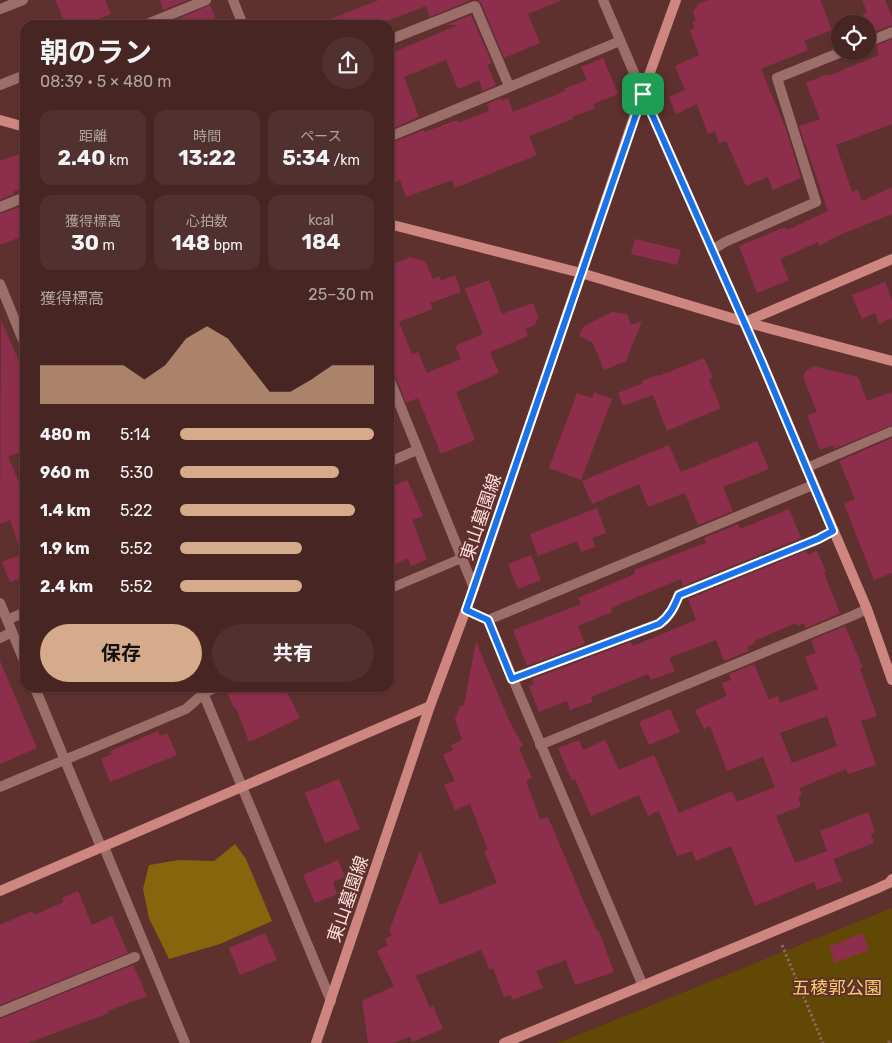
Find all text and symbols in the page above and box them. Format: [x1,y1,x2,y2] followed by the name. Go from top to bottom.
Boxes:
[831,15,876,60] map controls
[831,15,876,60] button: locate
[40,36,152,69] text: 朝のラン
[322,37,374,89] button: share
[40,72,171,91] text: 08:39 · 5 × 480 m
[622,73,664,115] pin
[629,80,657,108] icon: arrive
[79,128,107,145] text: 距離
[193,128,221,145] text: 時間
[300,128,342,145] text: ペース
[57,145,105,170] text: 2.40
[178,145,236,170] text: 13:22
[282,145,330,170] text: 5:34
[105,152,129,169] text: km
[330,152,360,169] text: /km
[308,212,334,229] text: kcal
[65,213,121,230] text: 獲得標高
[186,213,228,230] text: 心拍数
[302,229,341,254] text: 184
[71,230,99,255] text: 30
[171,230,210,255] text: 148
[99,237,115,254] text: m
[210,237,243,254] text: bpm
[308,285,374,304] text: 25–30 m
[40,289,104,308] text: 獲得標高
[40,425,91,444] text: 480 m
[120,425,150,444] text: 5:14
[40,463,90,482] text: 960 m
[120,463,153,482] text: 5:30
[456,471,506,563] street label: 東山墓園線
[40,501,91,520] text: 1.4 km
[120,501,152,520] text: 5:22
[40,539,90,558] text: 1.9 km
[120,539,153,558] text: 5:52
[40,577,93,596] text: 2.4 km
[120,577,153,596] text: 5:52
[40,624,202,682] button: 保存
[212,624,374,682] button: 共有
[323,853,373,945] street label: 東山墓園線
[792,977,882,999] park label: 五稜郭公園

